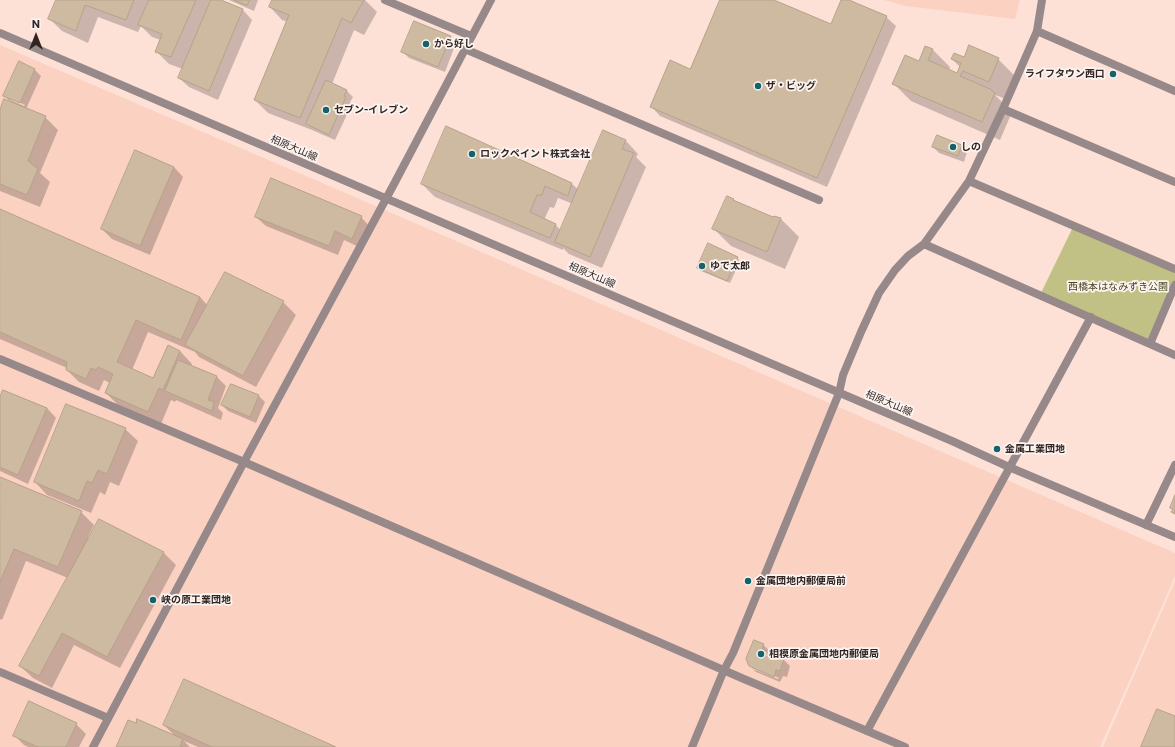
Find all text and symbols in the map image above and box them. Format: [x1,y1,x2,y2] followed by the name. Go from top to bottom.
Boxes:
[16,16,56,56] north arrow
[32,17,40,30] text: N
[434,38,474,50] place label: から好し
[421,39,431,49] marker: から好し
[1025,68,1105,80] place label: ライフタウン西口
[1108,69,1118,79] marker: ライフタウン西口
[766,80,816,92] place label: ザ・ビッグ
[753,81,763,91] marker: ザ・ビッグ
[334,104,408,116] place label: セブン-イレブン
[321,105,331,115] marker: セブン-イレブン
[269,133,319,163] street label: 相原大山線
[961,141,981,153] place label: しの
[948,142,958,152] marker: しの
[480,148,590,160] place label: ロックペイント株式会社
[467,149,477,159] marker: ロックペイント株式会社
[567,260,617,290] street label: 相原大山線
[710,260,750,272] place label: ゆで太郎
[697,261,707,271] marker: ゆで太郎
[1068,281,1168,293] park label: 西橋本はなみずき公園
[864,388,914,418] street label: 相原大山線
[1005,443,1065,455] place label: 金属工業団地
[992,444,1002,454] marker: 金属工業団地
[756,575,846,587] place label: 金属団地内郵便局前
[743,576,753,586] marker: 金属団地内郵便局前
[161,594,231,606] place label: 峡の原工業団地
[148,595,158,605] marker: 峡の原工業団地
[769,648,879,660] place label: 相模原金属団地内郵便局
[756,649,766,659] marker: 相模原金属団地内郵便局

